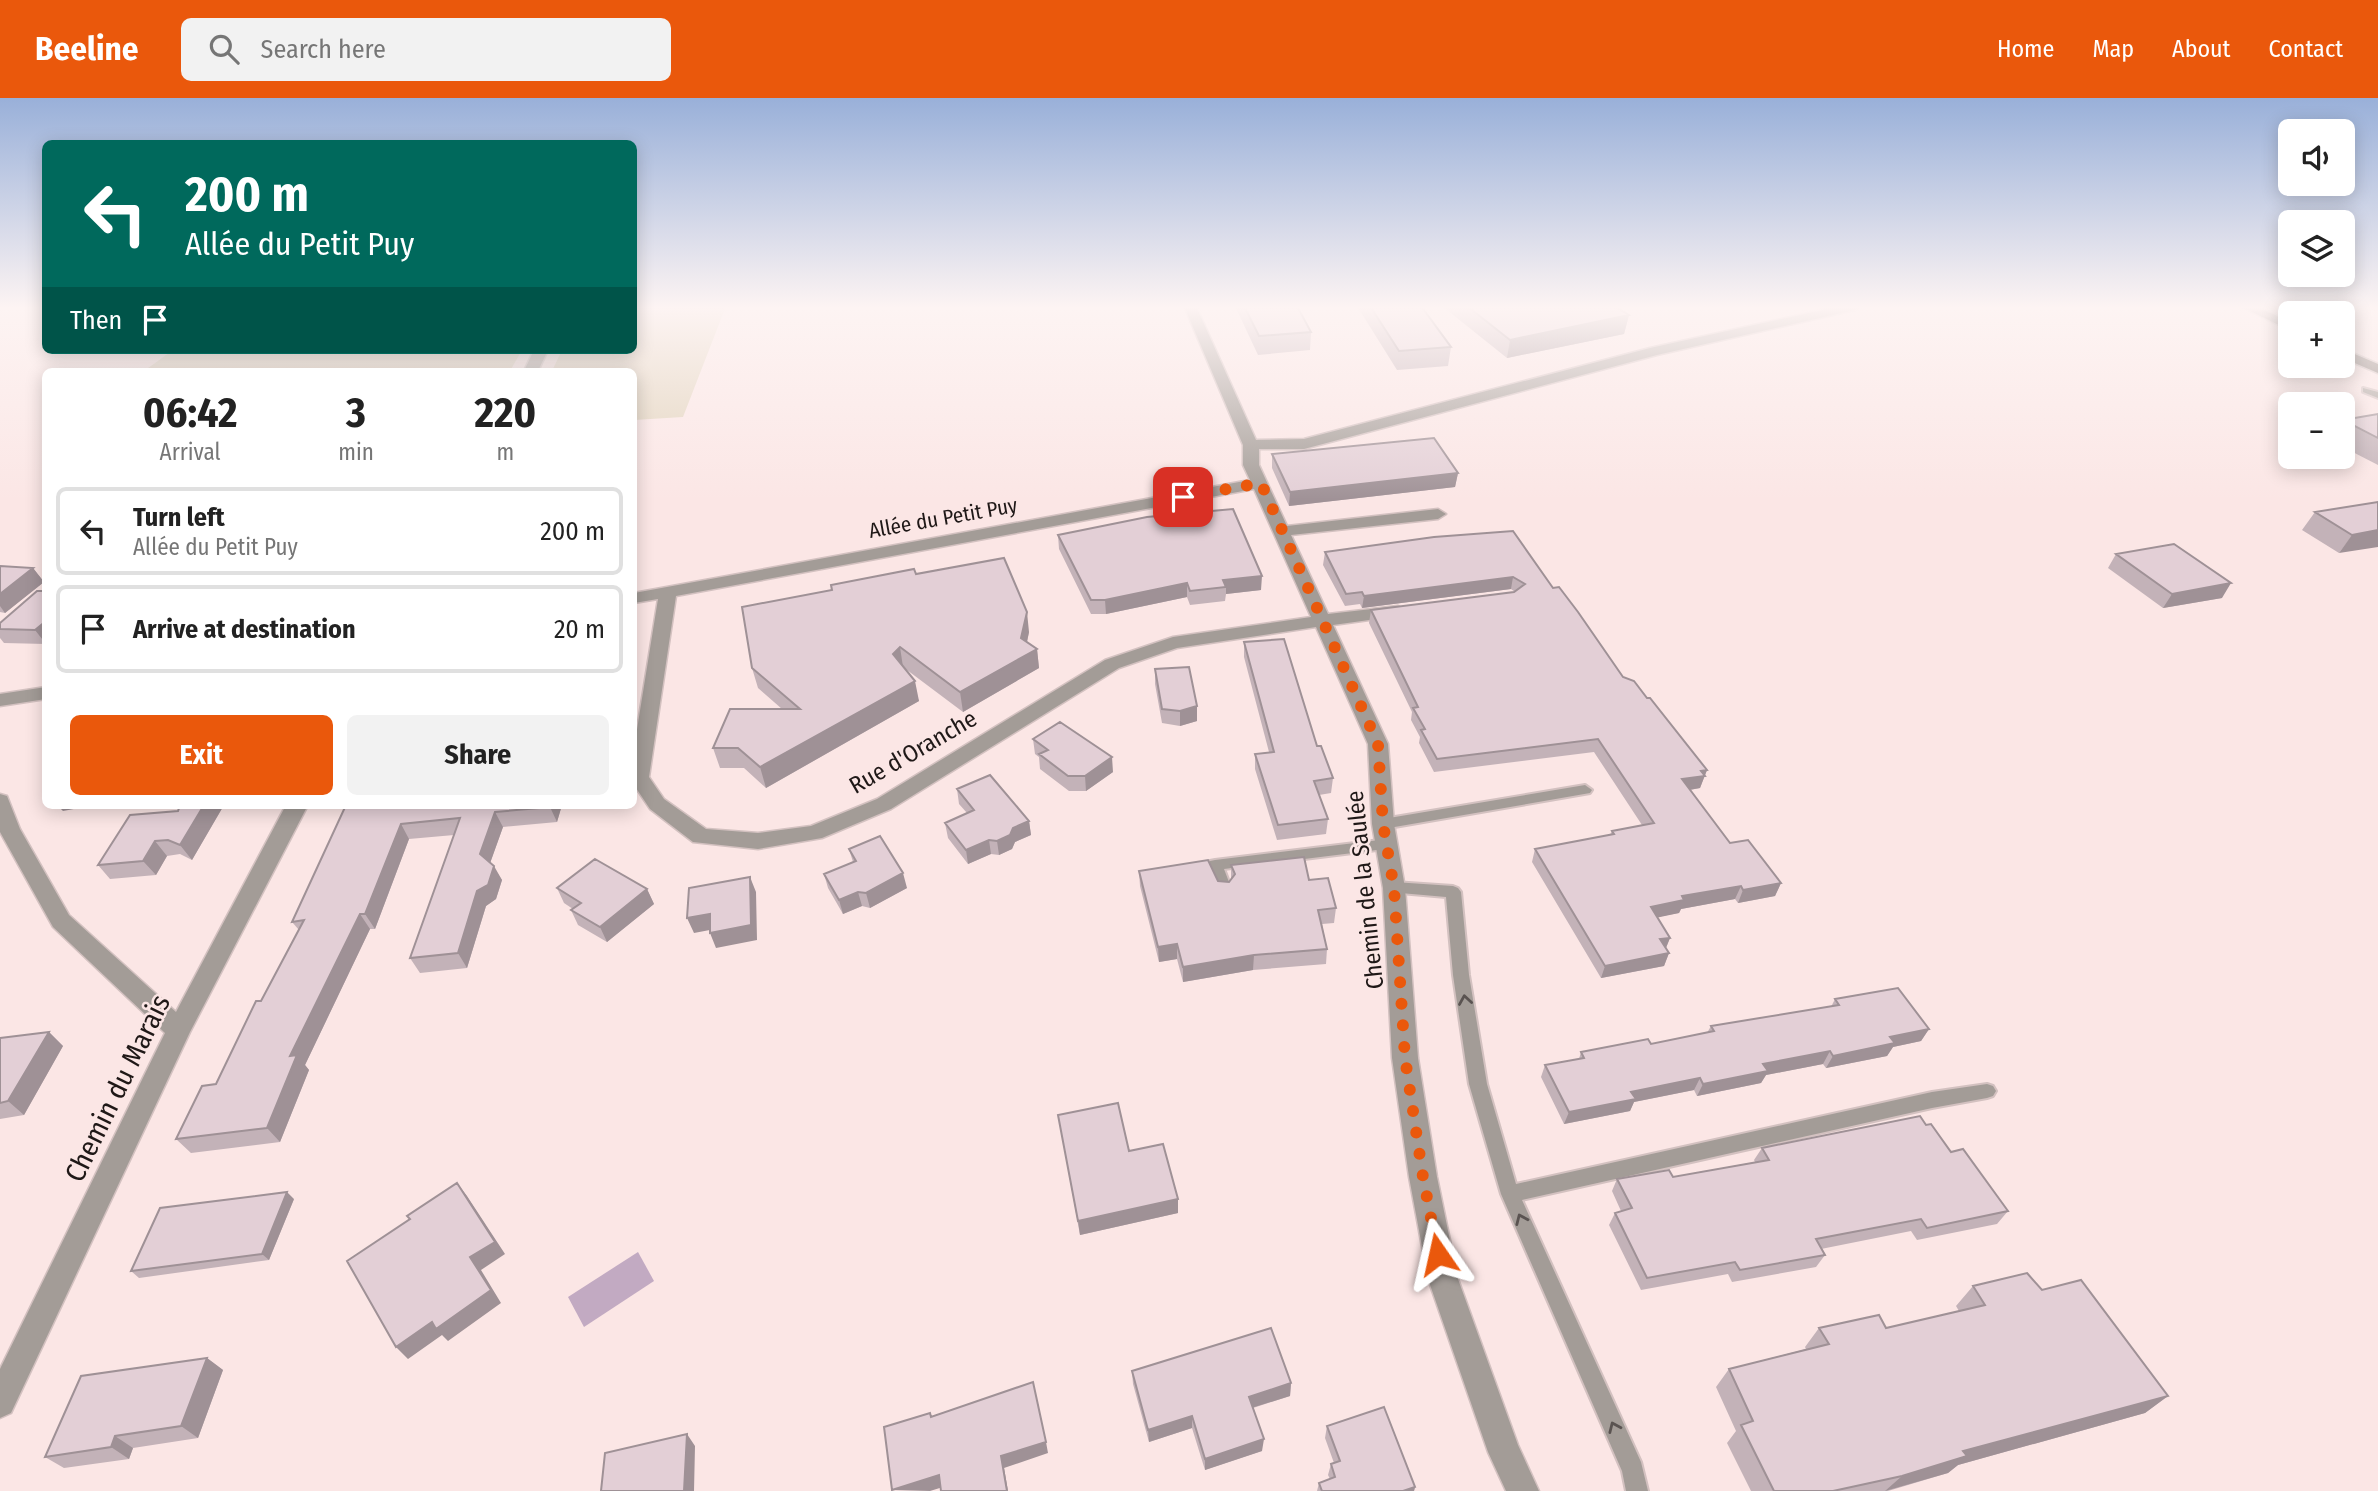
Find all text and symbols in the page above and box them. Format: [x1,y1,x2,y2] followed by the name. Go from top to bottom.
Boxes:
[181,18,671,81] search box
[35,29,139,69] text: Beeline
[205,30,243,68] icon: search
[261,34,386,65] text: Search here
[1997,35,2054,63] text: Home
[2092,35,2134,63] text: Map
[2172,35,2230,63] text: About
[2268,35,2343,63] text: Contact
[2278,119,2355,469] map controls
[2278,119,2355,196] button: sound
[185,165,309,224] text: 200 m
[70,168,161,259] icon: left
[2278,210,2355,287] button: layers
[185,225,414,263] text: Allée du Petit Puy
[136,301,174,339] icon: arrive
[2278,301,2355,378] button: +
[70,305,122,336] text: Then
[143,388,238,438] text: 06:42
[346,388,366,438] text: 3
[474,388,536,438] text: 220
[2278,392,2355,469] button: −
[160,438,221,466] text: Arrival
[338,438,374,466] text: min
[497,438,514,466] text: m
[1153,467,1213,527] pin
[1164,478,1202,516] icon: arrive
[867,492,1020,544] street label: Allée du Petit Puy
[133,502,225,533] text: Turn left
[74,512,112,550] icon: left
[540,516,605,547] text: 200 m
[133,533,298,561] text: Allée du Petit Puy
[74,610,112,648] icon: arrive
[133,614,356,645] text: Arrive at destination
[554,614,605,645] text: 20 m
[844,704,982,800] street label: Rue d'Oranche
[70,715,333,795] button: Exit
[347,715,609,795] button: Share
[1341,789,1389,991] street label: Chemin de la Saulée
[58,989,177,1187] street label: Chemin du Marais
[1458,994,1473,1006] one-way arrow
[1515,1214,1529,1227] one-way arrow
[1401,1217,1475,1291] position arrow
[1608,1422,1622,1434] one-way arrow

